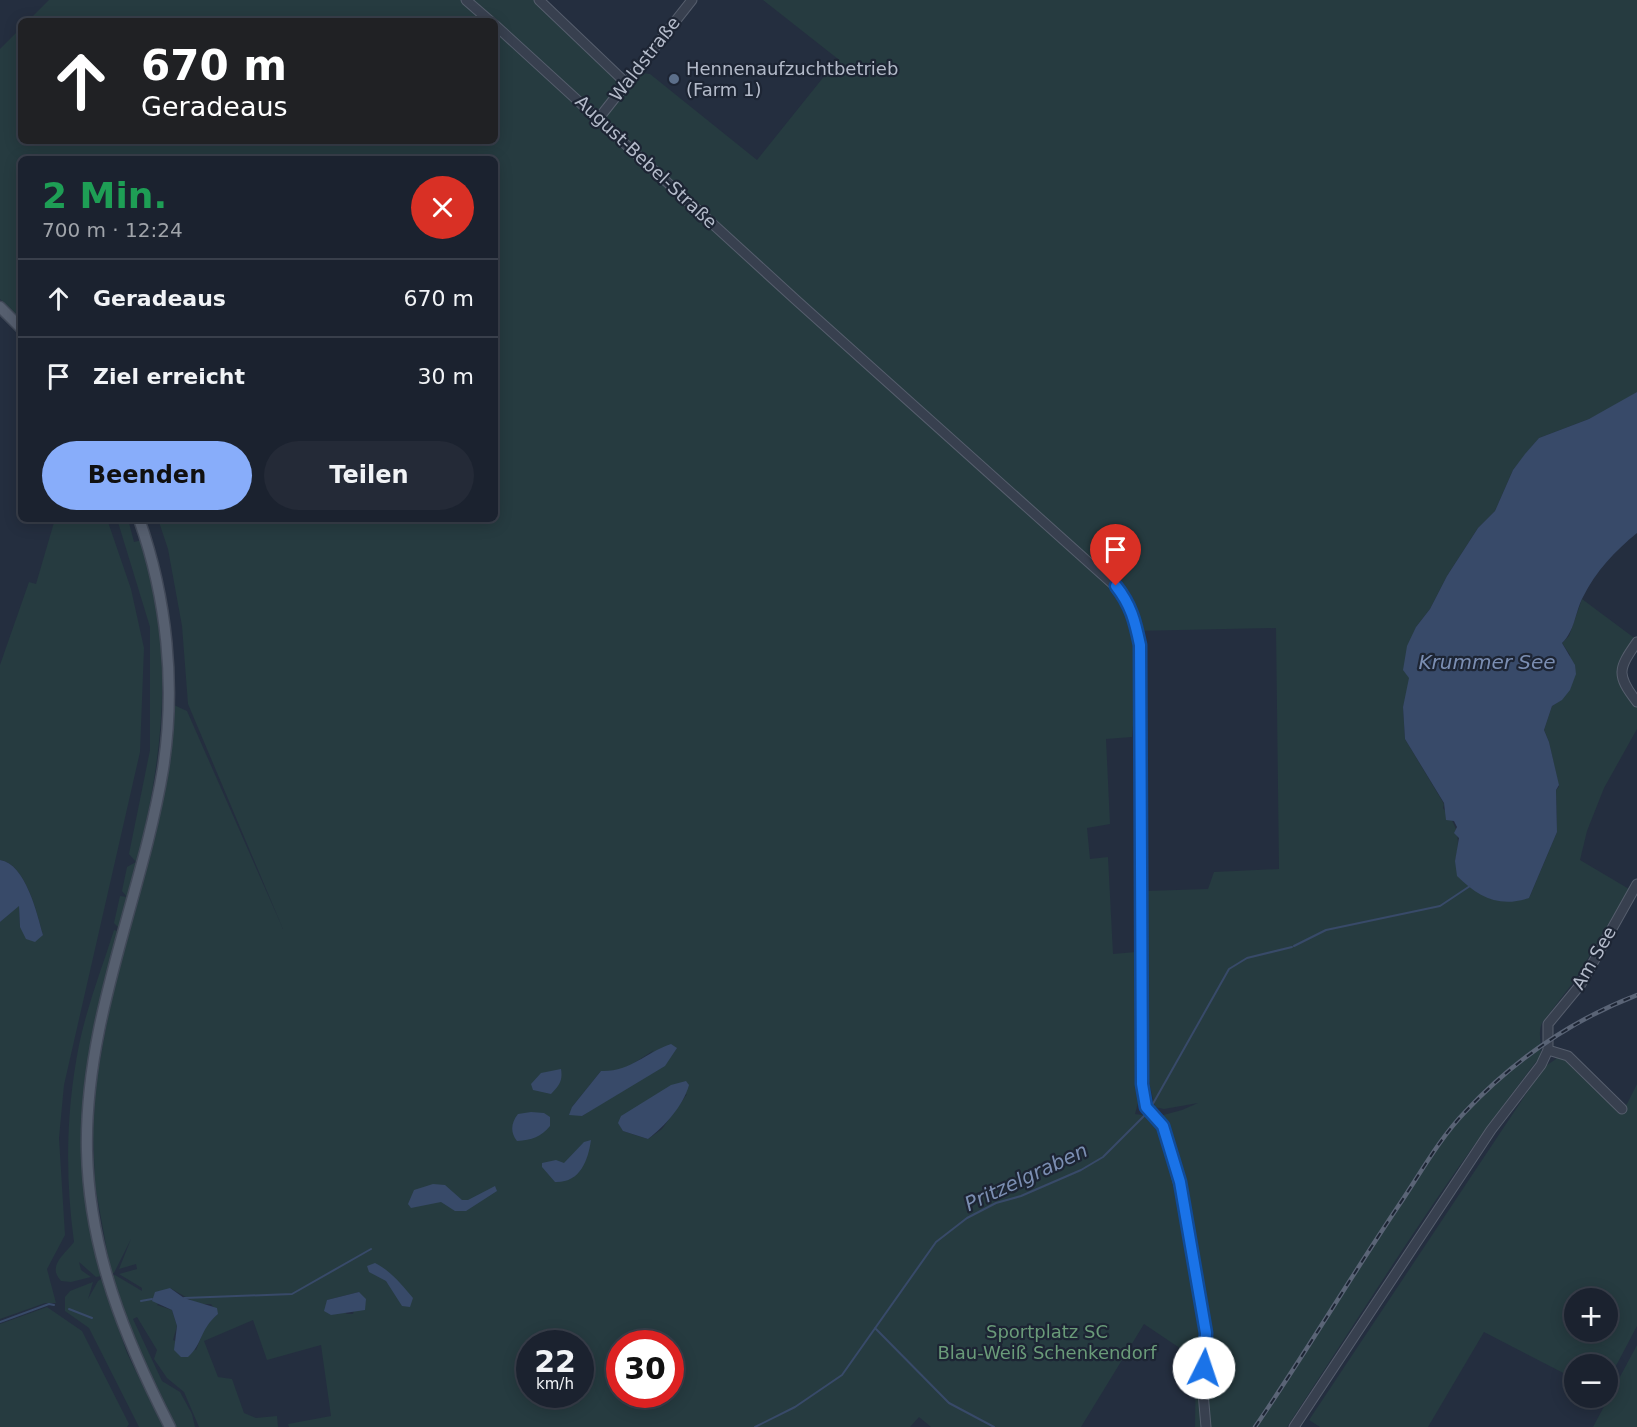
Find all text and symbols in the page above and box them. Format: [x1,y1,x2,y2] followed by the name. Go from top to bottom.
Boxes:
[605,12,684,105] street label: Waldstraße
[141,41,287,90] text: 670 m
[42,42,120,120] icon: ahead
[686,58,898,100] place label: Hennenaufzuchtbetrieb (Farm 1)
[667,72,681,86] marker: Hennenaufzuchtbetrieb (Farm 1)
[141,91,288,122] text: Geradeaus
[571,91,721,233] street label: August-Bebel-Straße
[42,175,167,216] text: 2 Min.
[411,176,474,239] button: close
[42,218,183,242] text: 700 m · 12:24
[42,282,75,315] icon: ahead
[93,286,226,311] text: Geradeaus
[404,286,474,311] text: 670 m
[42,360,75,393] icon: arrive
[93,364,245,389] text: Ziel erreicht
[418,364,474,389] text: 30 m
[42,441,252,510] button: Beenden
[264,441,474,510] button: Teilen
[1090,524,1141,586] pin
[1099,533,1132,566] icon: arrive
[1418,650,1556,674] water label: Krummer See
[1567,923,1620,993] street label: Am See
[961,1138,1091,1216] water label: Pritzelgraben
[1564,1288,1618,1408] map controls
[1564,1288,1618,1342] button: +
[937,1321,1157,1363] park label: Sportplatz SC Blau-Weiß Schenkendorf
[606,1330,684,1408] speed limit sign: 30
[1172,1336,1236,1400] position arrow
[534,1344,576,1379] text: 22
[1564,1354,1618,1408] button: −
[536,1375,574,1393] text: km/h

